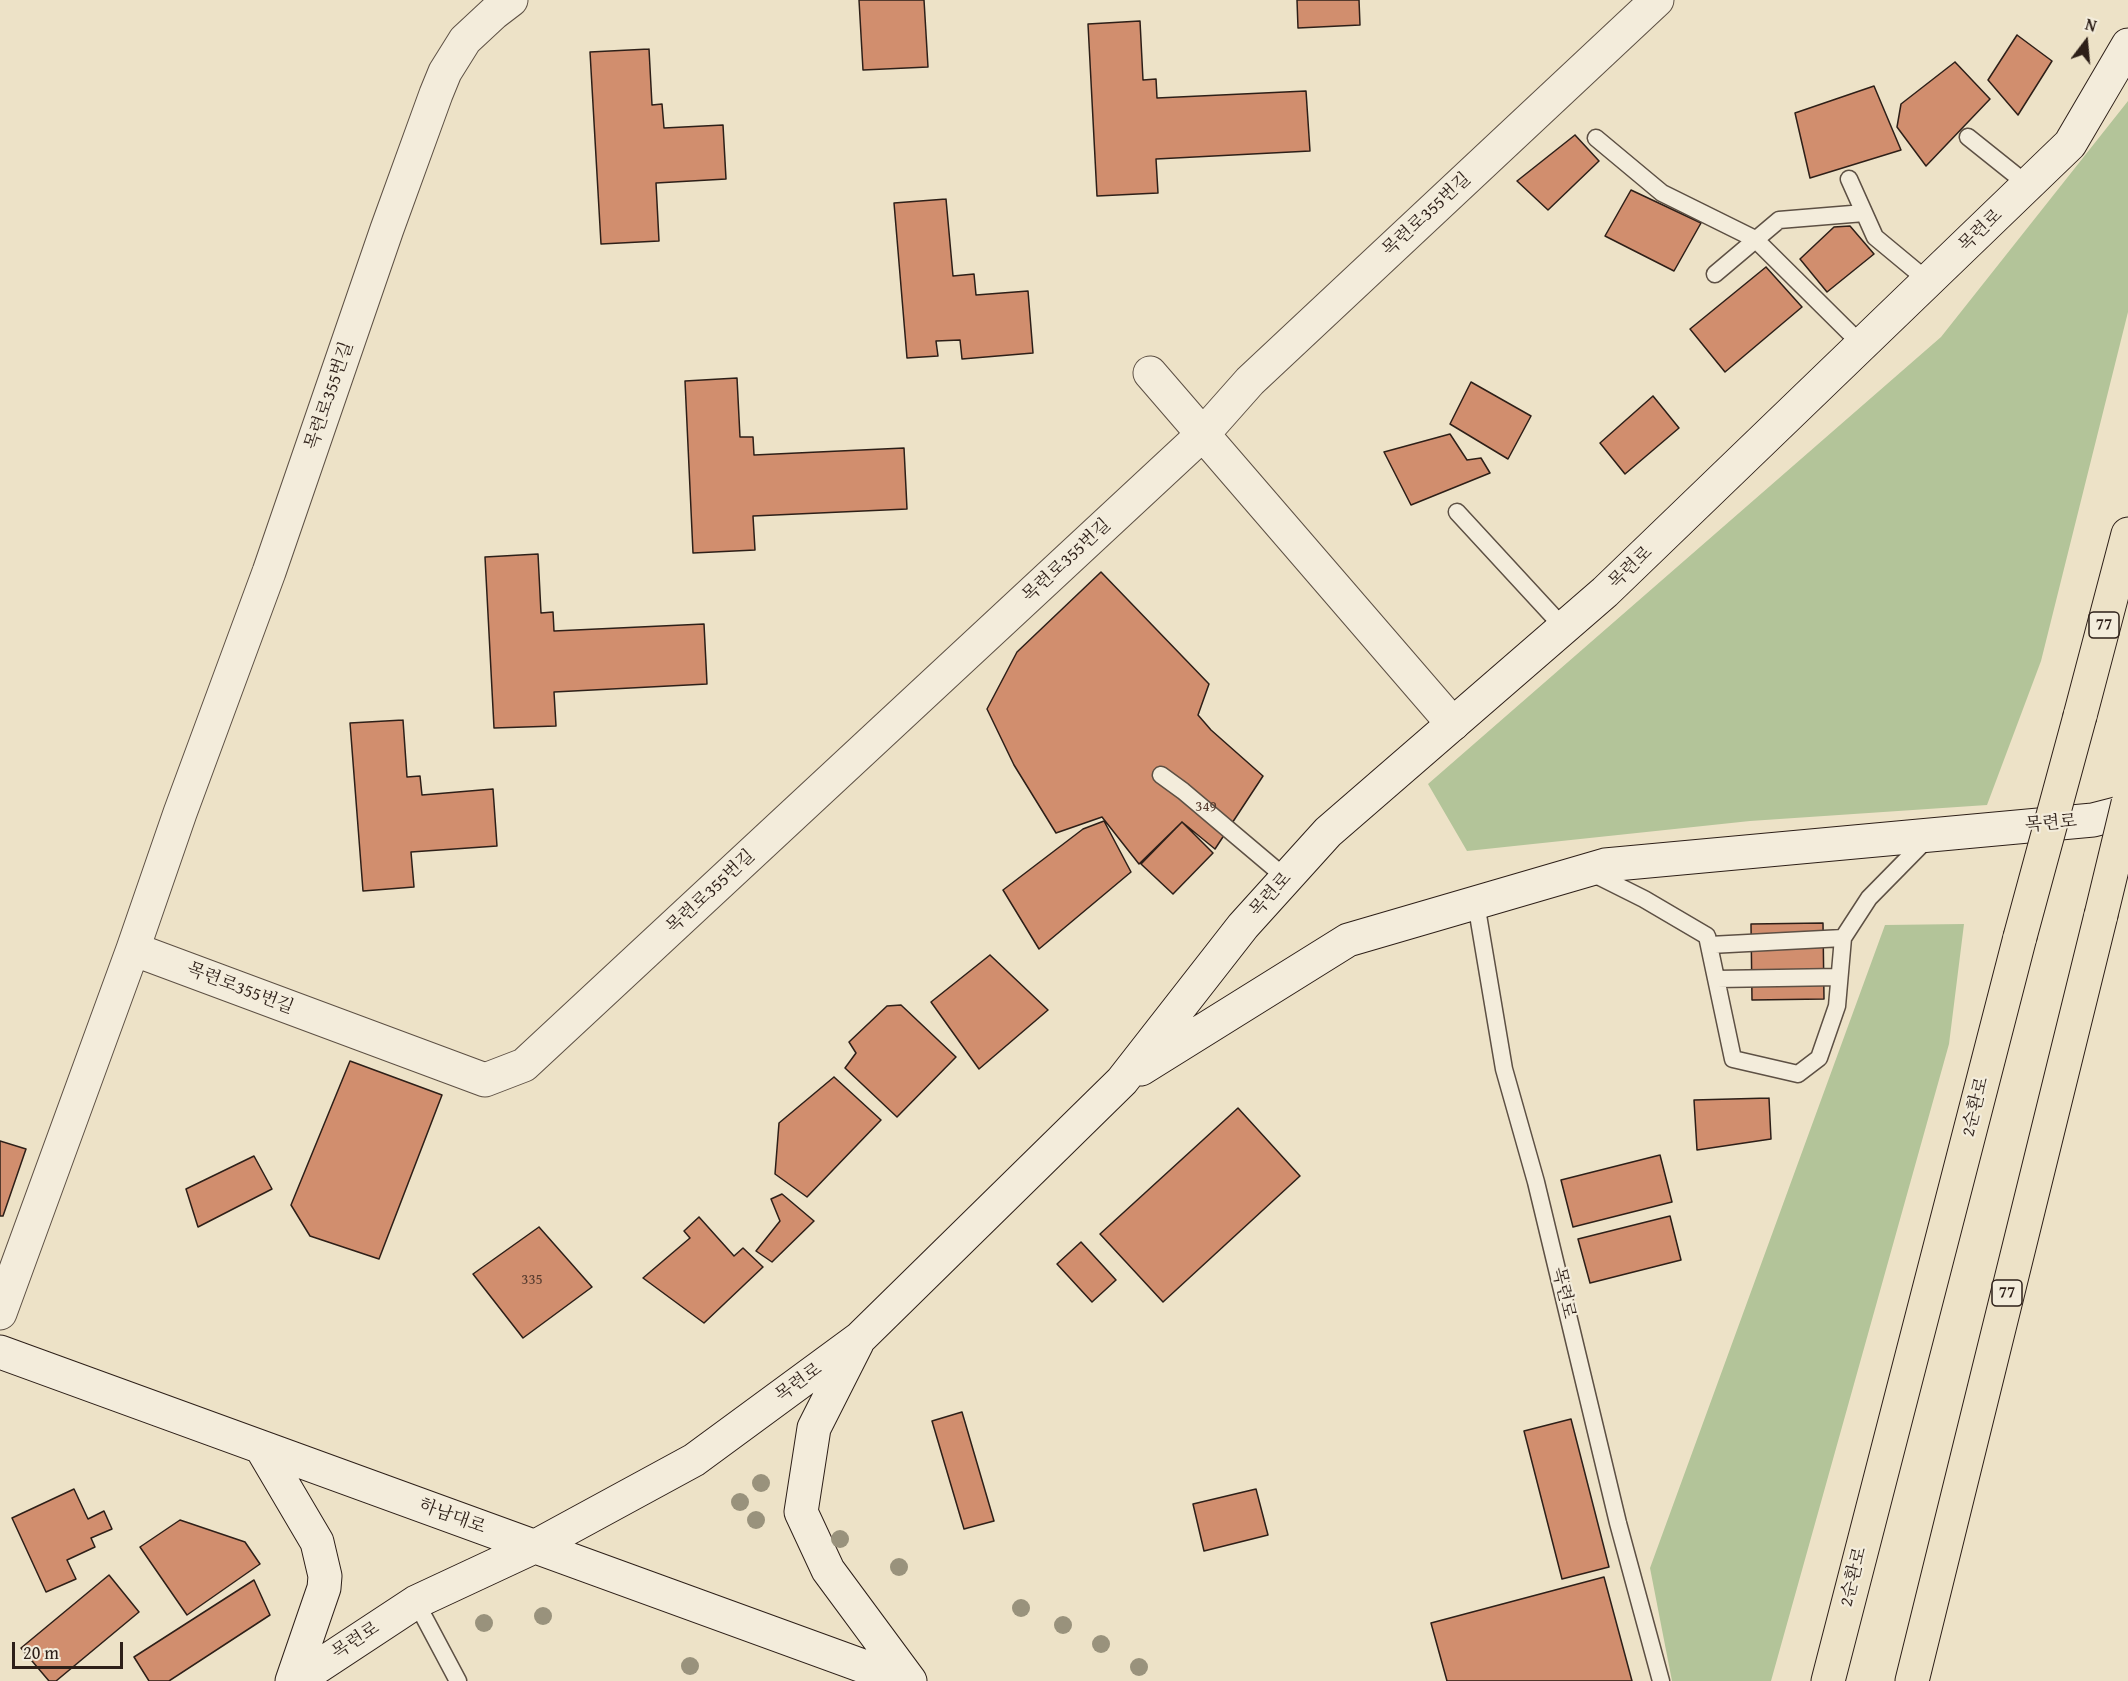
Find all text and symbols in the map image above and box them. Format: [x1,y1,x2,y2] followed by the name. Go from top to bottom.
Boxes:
[2056,12,2116,72] north arrow
[2083,12,2099,38] text: N
[1378,169,1476,261] street label: 목련로355번길
[1955,205,2007,257] street label: 목련로
[301,339,359,453] street label: 목련로355번길
[1018,515,1116,607] street label: 목련로355번길
[1605,542,1657,594] street label: 목련로
[2089,612,2119,638] road number: 77
[1195,798,1217,816] house number: 349
[2024,811,2078,837] street label: 목련로
[662,846,760,938] street label: 목련로355번길
[1246,868,1296,922] street label: 목련로
[183,959,297,1019] street label: 목련로355번길
[1958,1075,1994,1139] street label: 2순환로
[1547,1265,1579,1321] street label: 목련로
[521,1271,543,1289] house number: 335
[1992,1280,2022,1306] road number: 77
[772,1359,826,1407] street label: 목련로
[416,1495,488,1539] street label: 하남대로
[1836,1545,1872,1609] street label: 2순환로
[328,1618,384,1664] street label: 목련로
[15,1630,126,1668] scale bar
[23,1639,59,1666] text: 20 m

